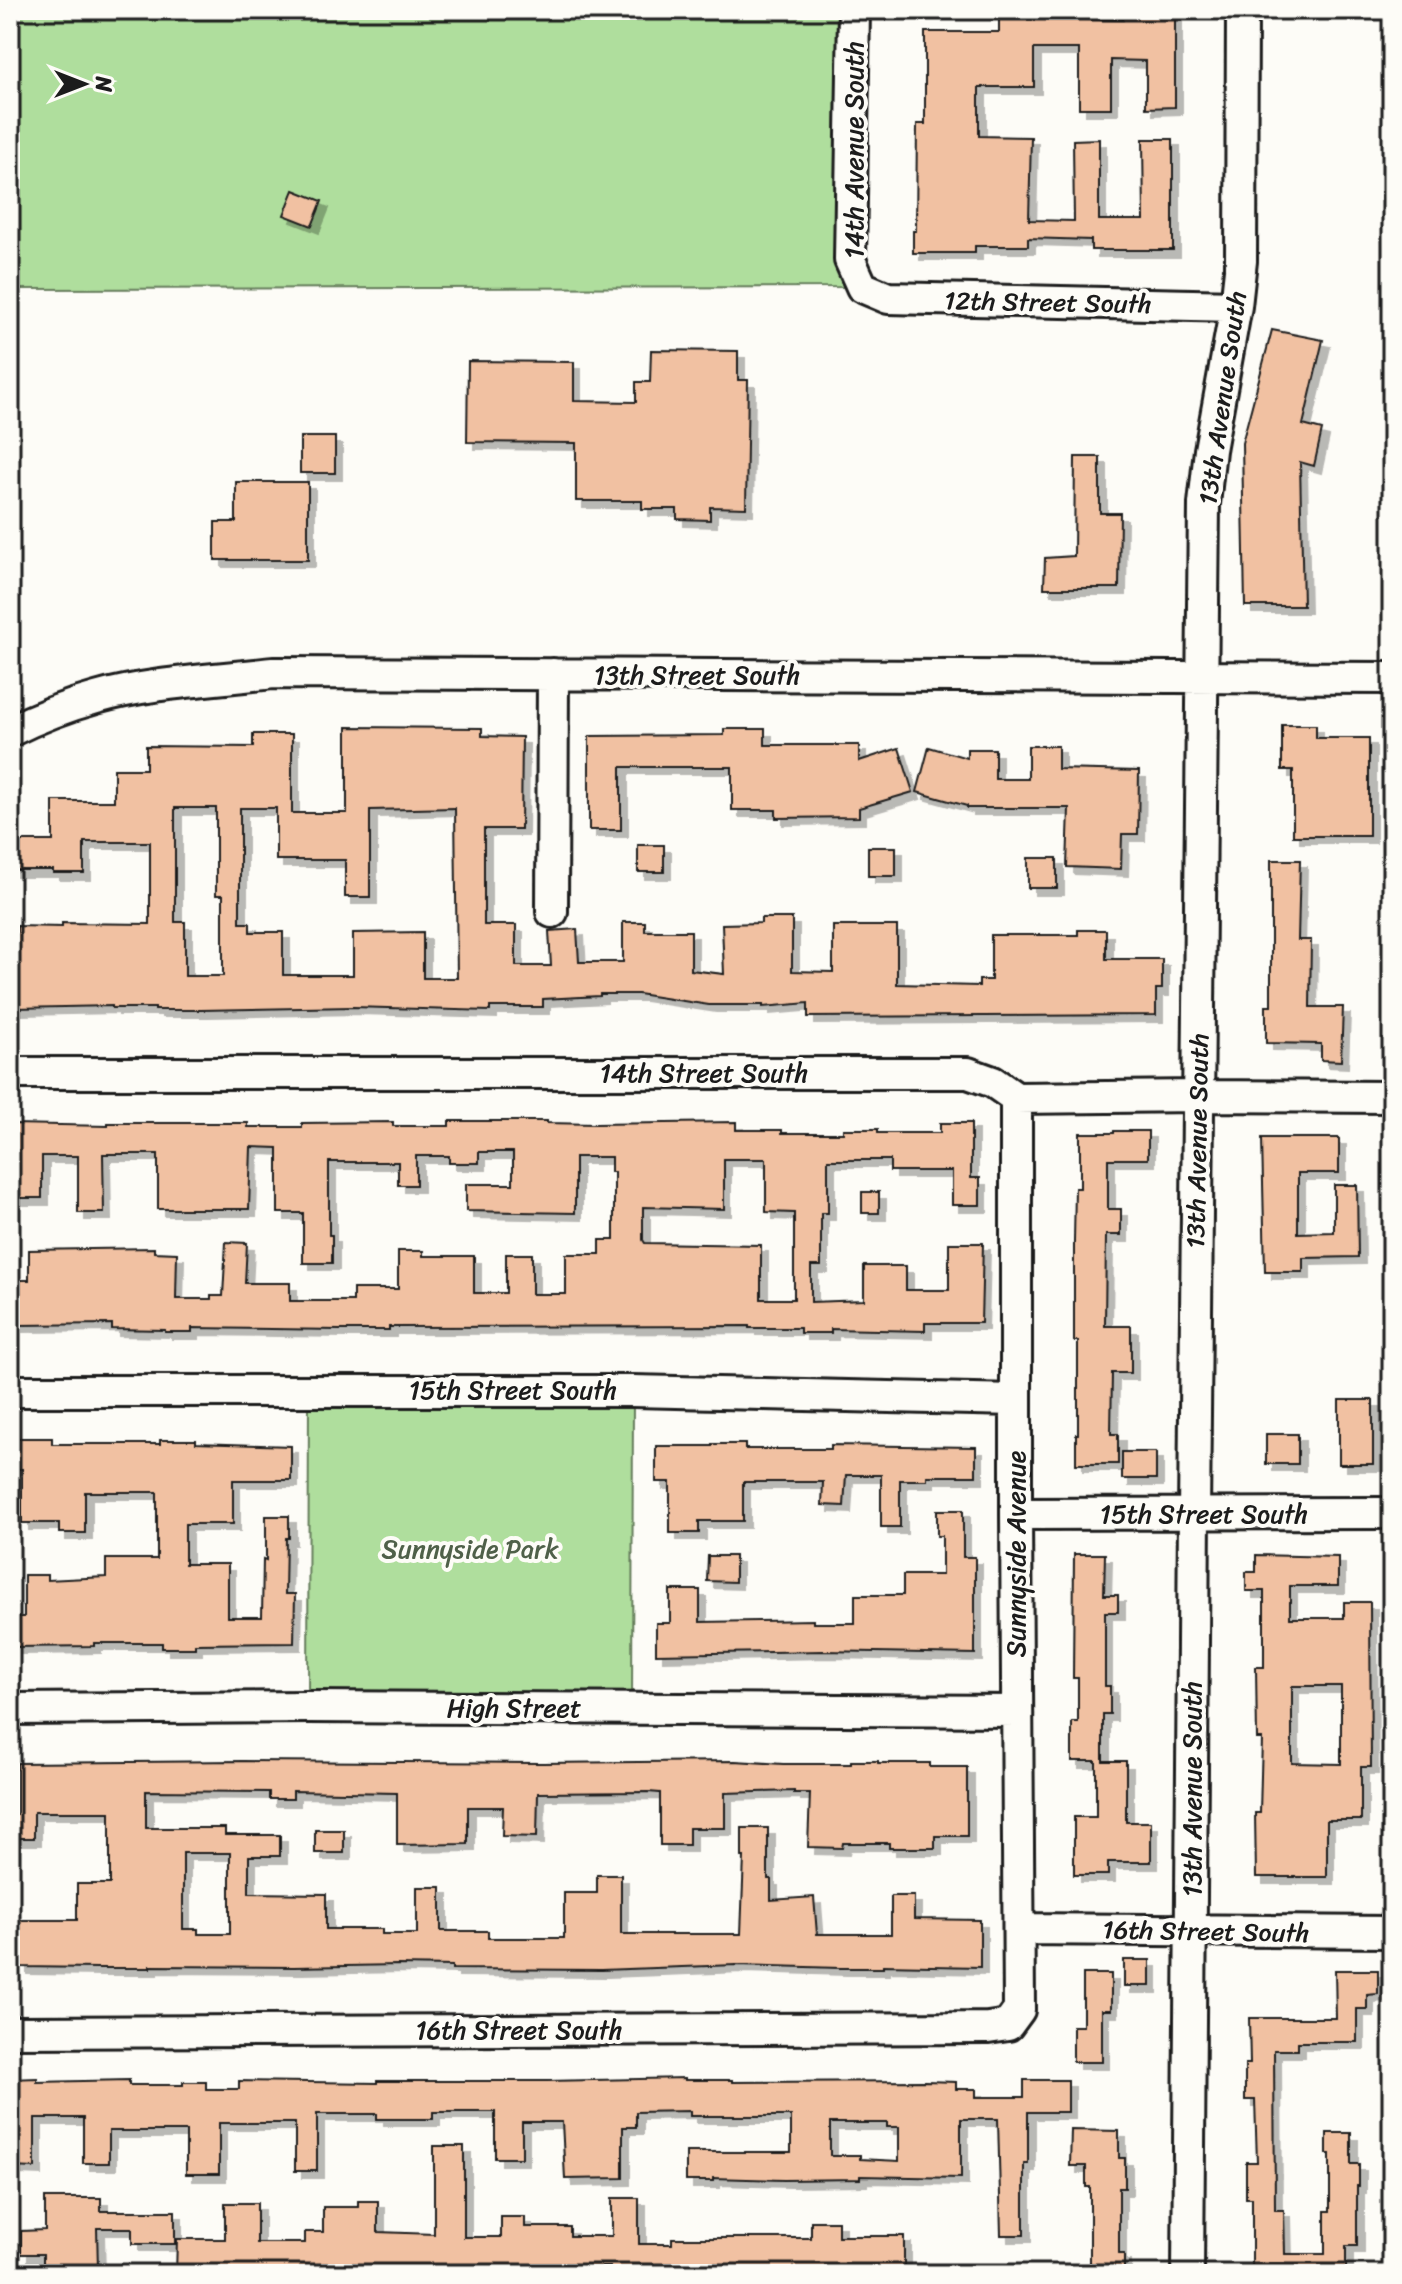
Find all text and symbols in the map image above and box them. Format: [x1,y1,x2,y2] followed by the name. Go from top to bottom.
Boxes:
[831,41,877,259] street label: 14th Avenue South
[44,44,124,124] north arrow
[84,75,123,92] text: N
[944,277,1152,327] street label: 12th Street South
[1184,288,1260,508] street label: 13th Avenue South
[594,652,800,698] street label: 13th Street South
[1172,1033,1222,1249] street label: 13th Avenue South
[600,1050,808,1096] street label: 14th Street South
[409,1367,617,1413] street label: 15th Street South
[993,1450,1039,1657] street label: Sunnyside Avenue
[1100,1491,1308,1537] street label: 15th Street South
[381,1526,559,1572] park label: Sunnyside Park
[1169,1681,1215,1897] street label: 13th Avenue South
[447,1685,581,1731] street label: High Street
[1102,1906,1310,1956] street label: 16th Street South
[415,2007,623,2053] street label: 16th Street South

